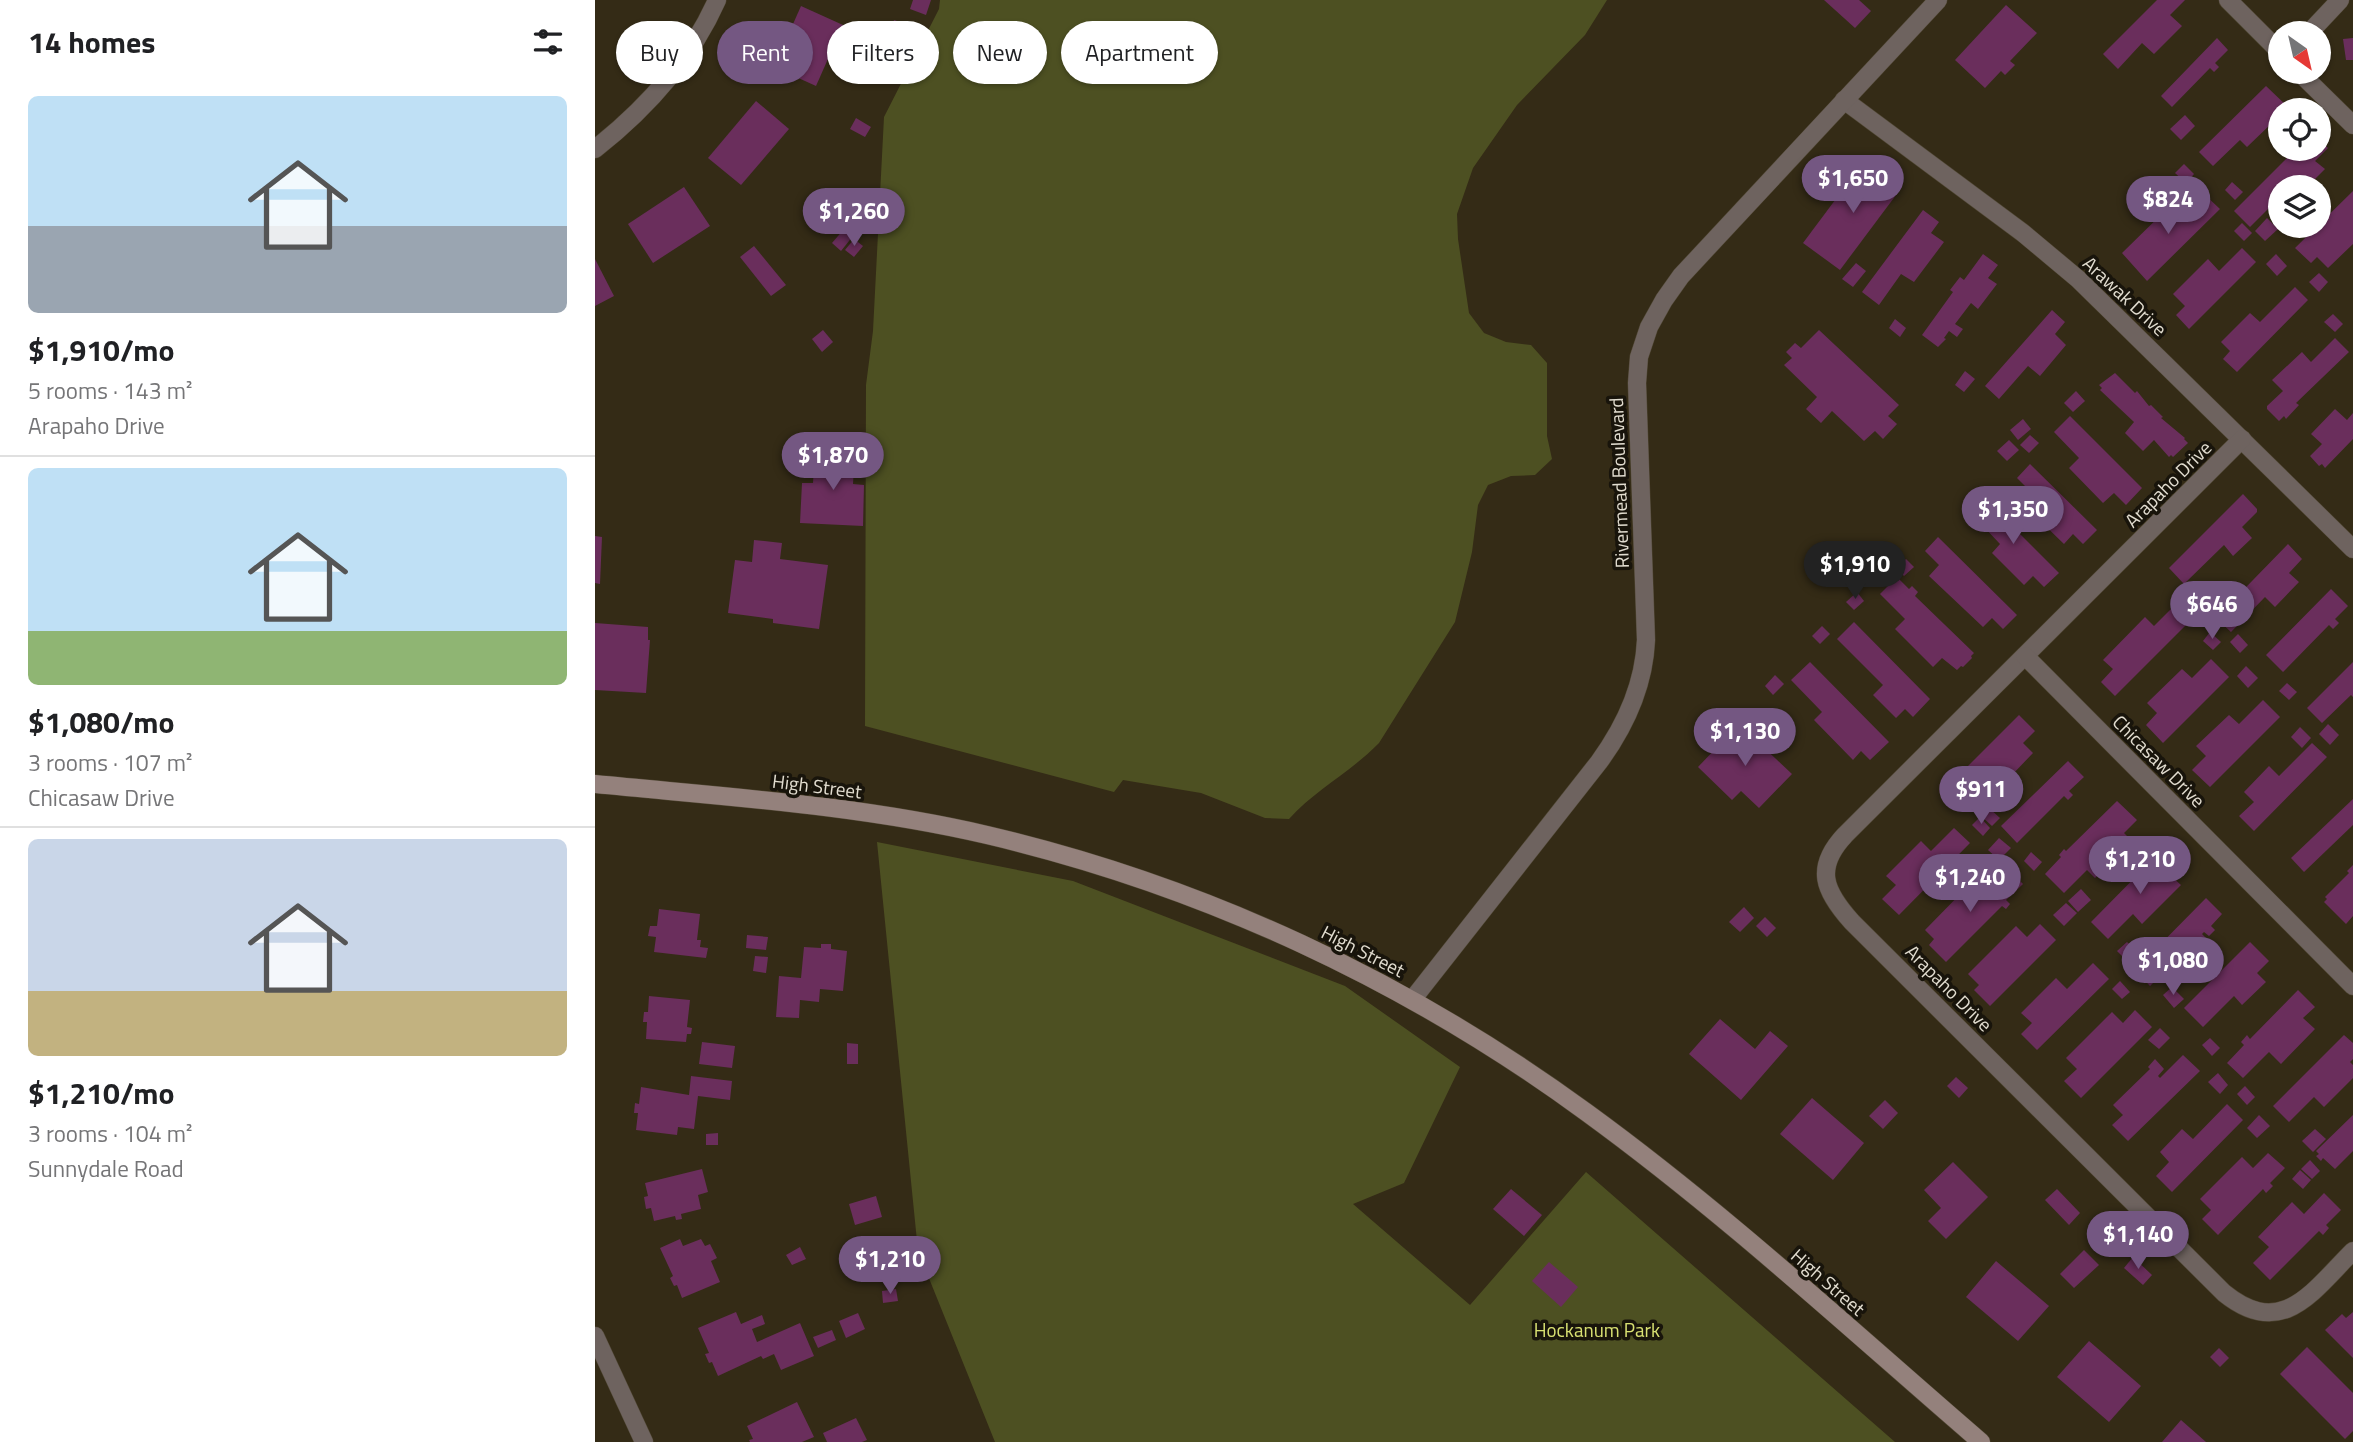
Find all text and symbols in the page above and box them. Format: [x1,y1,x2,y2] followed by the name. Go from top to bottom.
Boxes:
[28,19,155,65] text: 14 homes
[616,21,703,84] chip: Buy
[717,21,813,84] chip: Rent
[827,21,939,84] chip: Filters
[953,21,1047,84] chip: New
[1061,21,1218,84] chip: Apartment
[2268,21,2331,84] north arrow
[2268,21,2331,238] map controls
[529,23,567,61] icon: filters
[2268,98,2331,161] button: locate
[235,142,361,268] icon: home
[1796,156,1910,215] pin: $1,650
[1818,160,1888,195] text: $1,650
[2268,175,2331,238] button: layers
[2127,176,2209,236] pin: $824
[2142,181,2194,216] text: $824
[797,188,911,248] pin: $1,260
[819,193,889,228] text: $1,260
[2077,249,2174,342] street label: Arawak Drive
[28,327,174,373] text: $1,910/mo
[28,373,192,408] text: 5 rooms · 143 m²
[1601,397,1636,569] street label: Rivermead Boulevard
[28,408,165,443] text: Arapaho Drive
[776,433,890,492] pin: $1,870
[2117,433,2218,534] street label: Arapaho Drive
[798,437,868,472] text: $1,870
[1956,486,2070,546] pin: $1,350
[1978,491,2048,526] text: $1,350
[235,514,361,640] icon: home
[1798,542,1912,601] pin: $1,910
[1820,546,1890,581] text: $1,910
[2171,582,2253,641] pin: $646
[2186,586,2238,621] text: $646
[28,699,174,745] text: $1,080/mo
[1688,708,1802,768] pin: $1,130
[2106,708,2212,814] street label: Chicasaw Drive
[1710,713,1780,748] text: $1,130
[28,745,192,780] text: 3 rooms · 107 m²
[771,766,864,805] street label: High Street
[1940,766,2022,826] pin: $911
[1955,771,2007,806] text: $911
[28,780,175,815] text: Chicasaw Drive
[2083,836,2197,896] pin: $1,210
[2105,841,2175,876] text: $1,210
[1913,855,2027,914] pin: $1,240
[1935,859,2005,894] text: $1,240
[235,885,361,1011] icon: home
[1316,917,1410,984] street label: High Street
[1899,937,2000,1038] street label: Arapaho Drive
[2116,937,2230,997] pin: $1,080
[2138,942,2208,977] text: $1,080
[28,1070,174,1116] text: $1,210/mo
[28,1116,192,1151] text: 3 rooms · 104 m²
[28,1151,184,1186] text: Sunnydale Road
[2081,1212,2195,1271] pin: $1,140
[2103,1216,2173,1251] text: $1,140
[833,1236,947,1296] pin: $1,210
[855,1241,925,1276] text: $1,210
[1785,1241,1872,1322] street label: High Street
[1534,1315,1660,1344] park label: Hockanum Park

